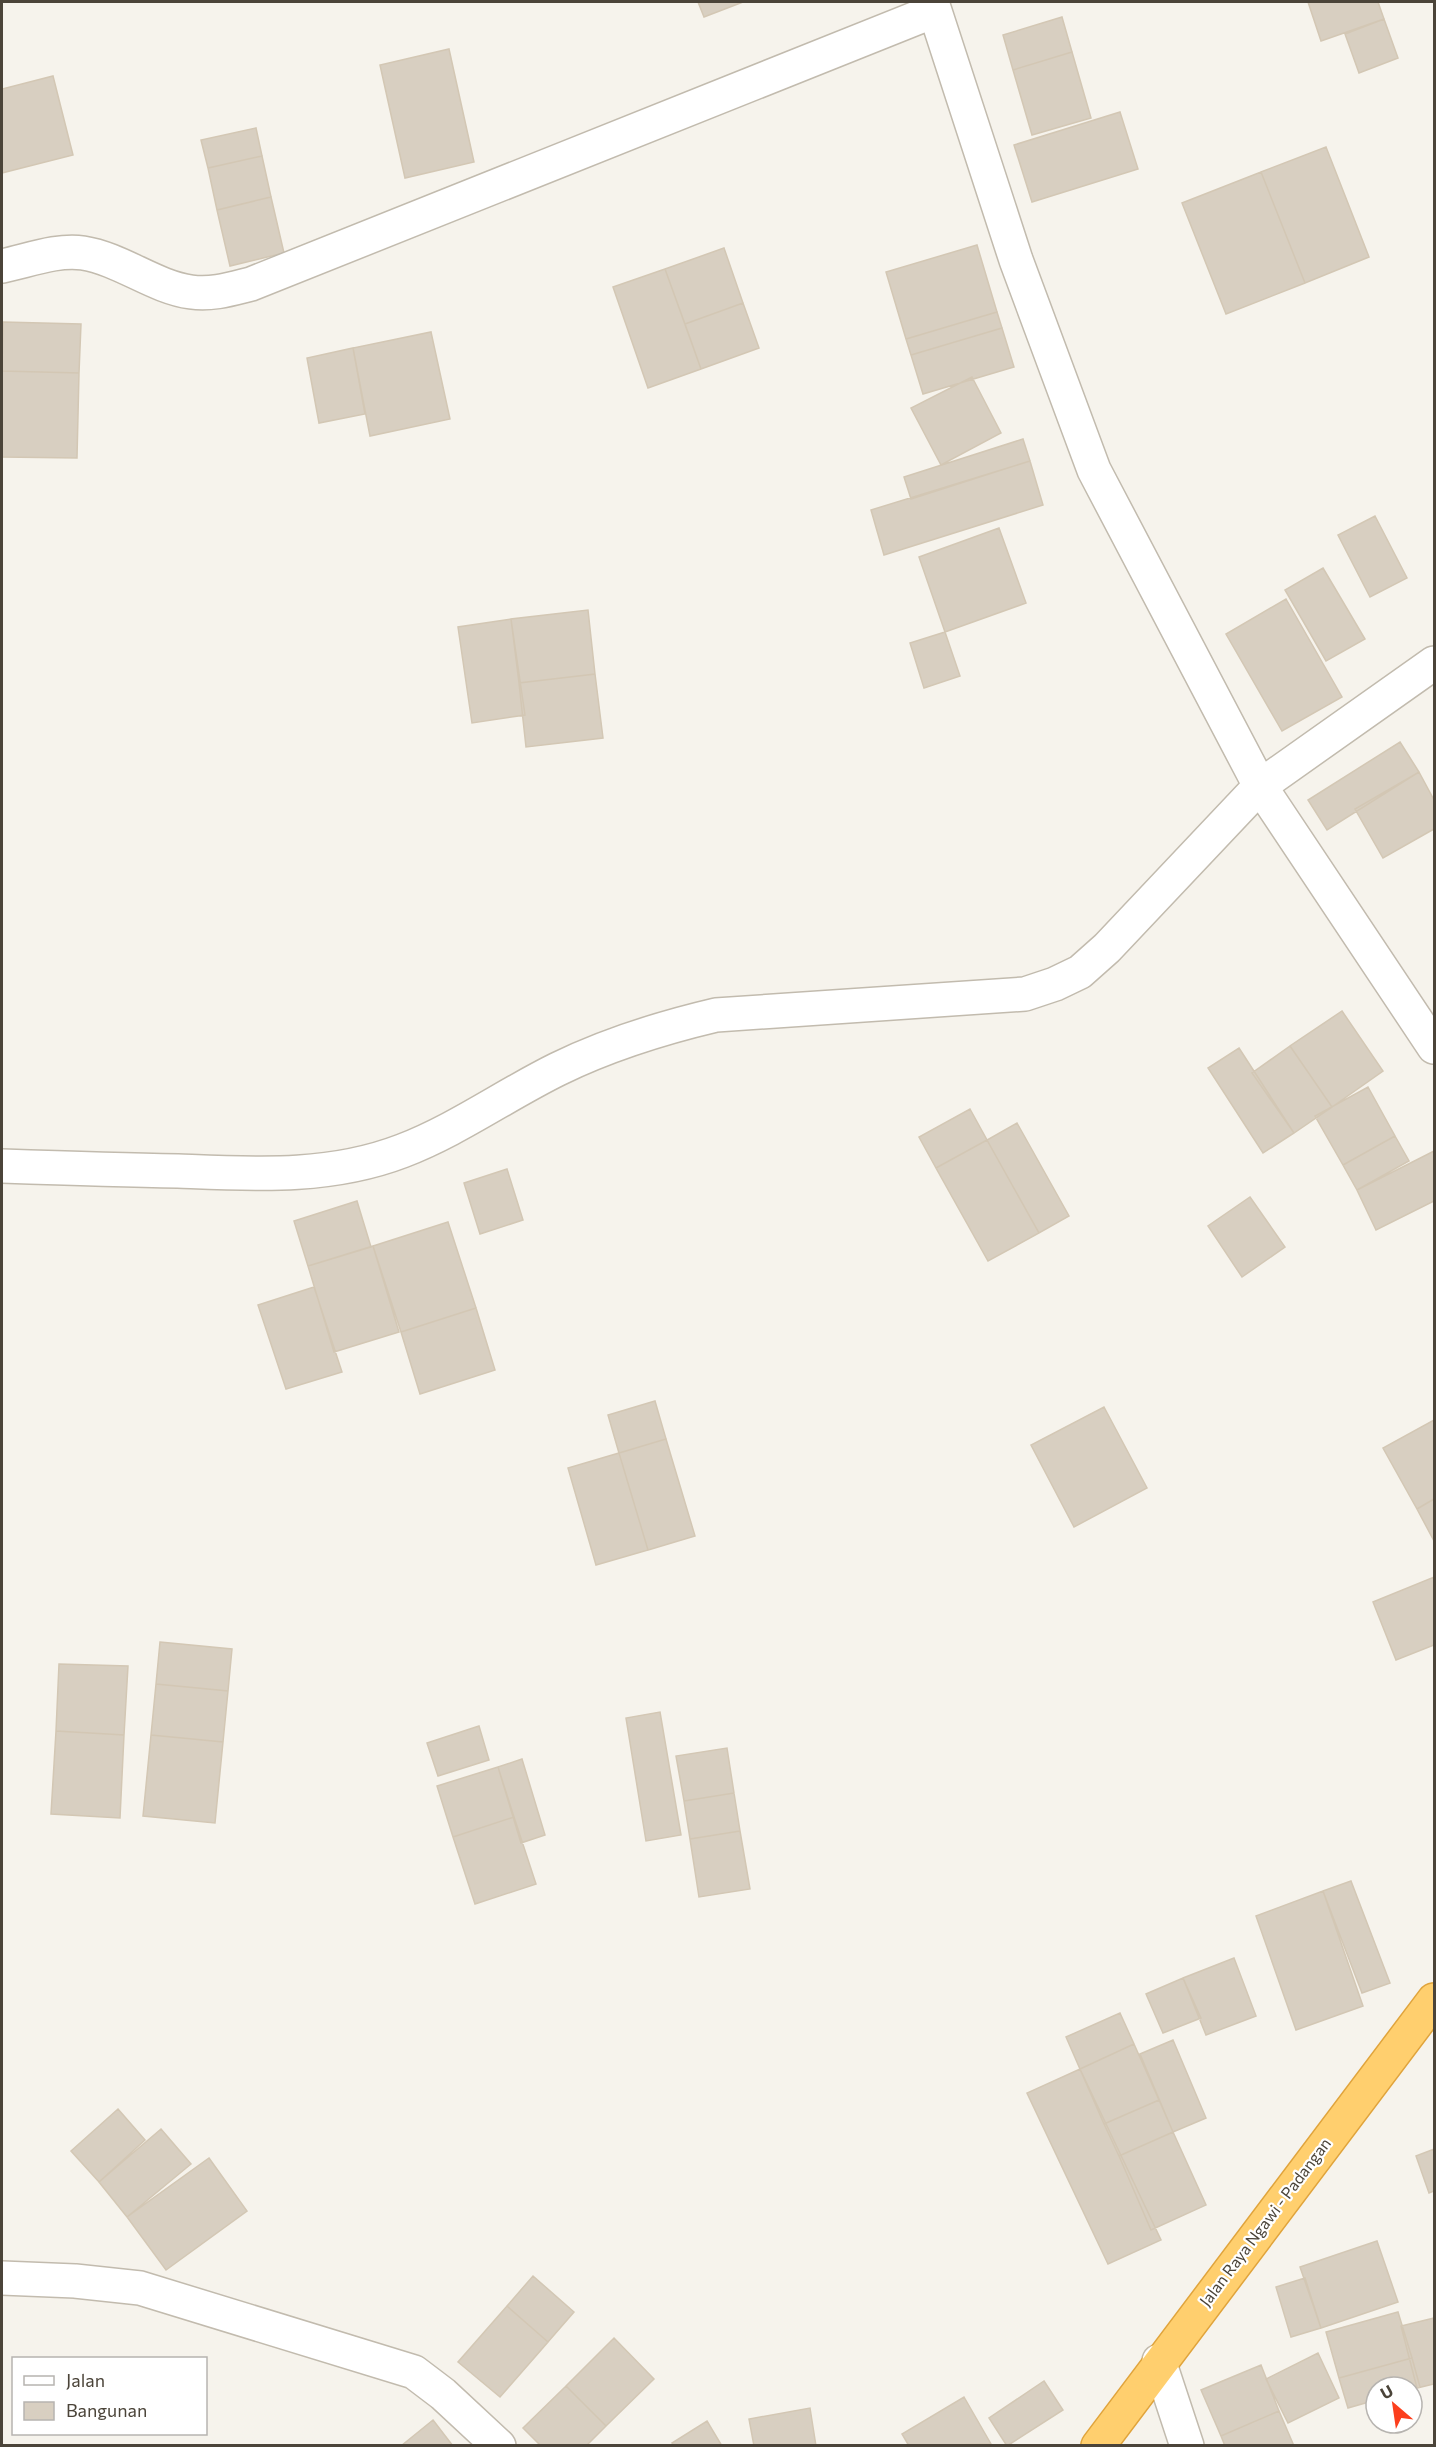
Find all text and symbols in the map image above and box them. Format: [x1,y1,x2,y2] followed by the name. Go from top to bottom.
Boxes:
[1195,2134,1334,2310] street label: Jalan Raya Ngawi - Padangan
[12,2357,207,2435] legend
[66,2369,105,2391] text: Jalan
[1364,2375,1424,2435] north arrow
[1377,2380,1396,2403] text: U
[66,2399,147,2421] text: Bangunan

